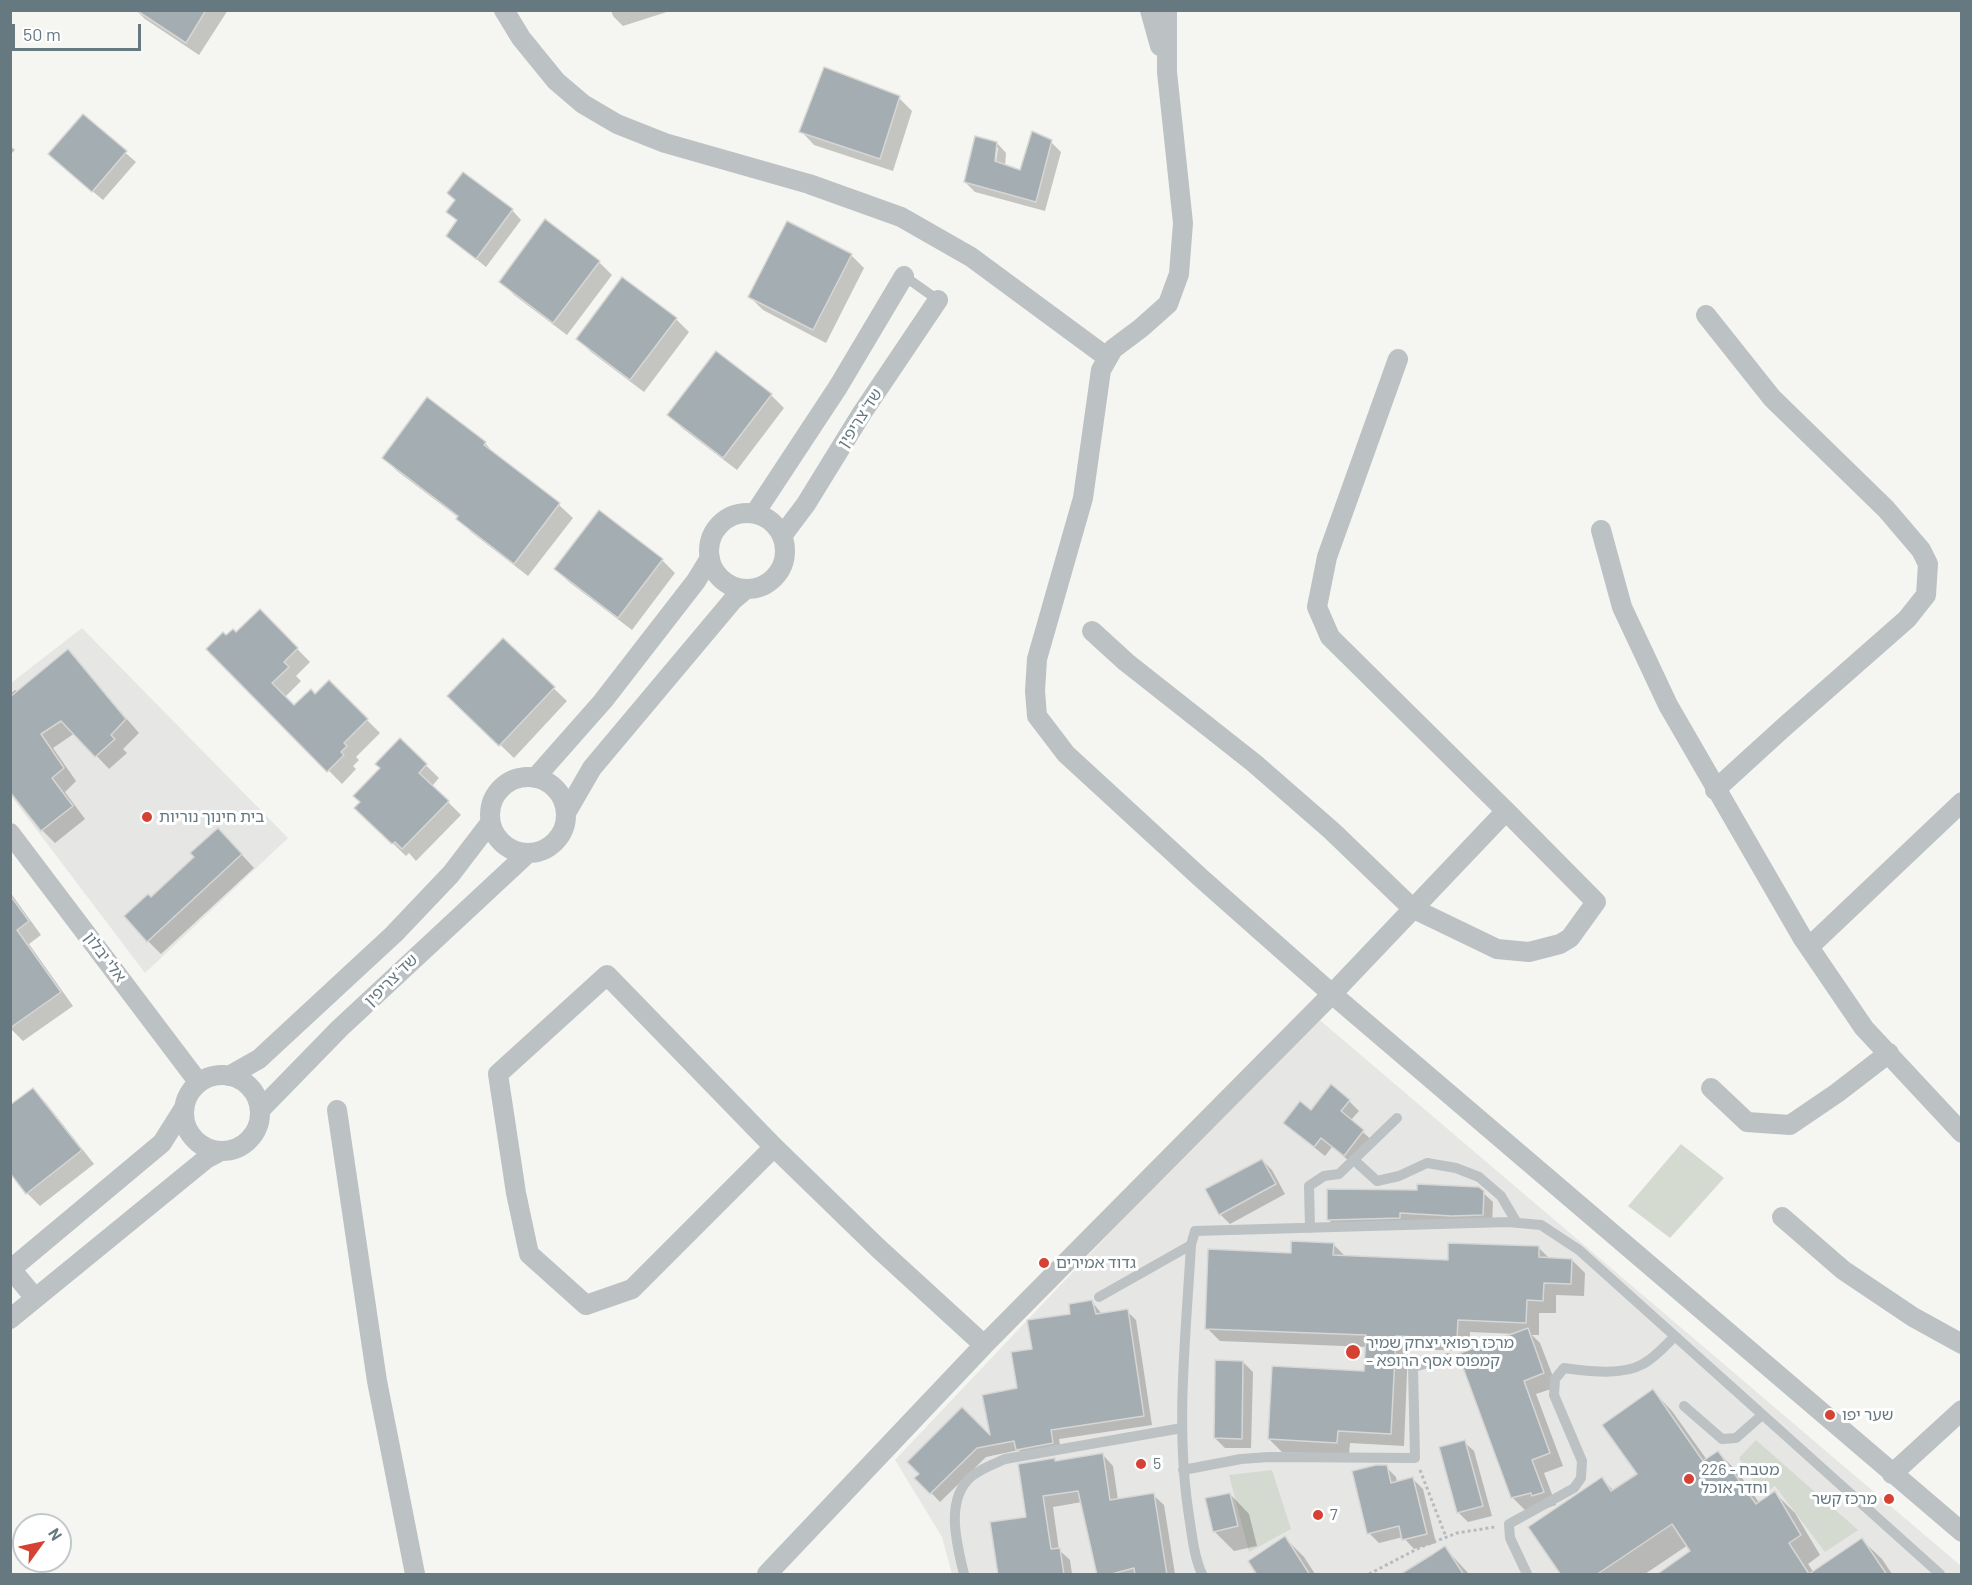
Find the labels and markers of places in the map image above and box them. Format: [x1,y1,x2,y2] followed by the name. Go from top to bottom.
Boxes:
[159,807,264,827] place label: בית חינוך נוריות
[140,810,154,824] marker: בית חינוך נוריות
[1056,1253,1136,1273] place label: גדוד אמירים
[1037,1256,1051,1270] marker: גדוד אמירים
[1366,1333,1514,1371] place label: מרכז רפואי יצחק שמיר – קמפוס אסף הרופא
[1344,1343,1362,1361] marker: מרכז רפואי יצחק שמיר – קמפוס אסף הרופא
[1842,1405,1894,1425] place label: שער יפו
[1823,1408,1837,1422] marker: שער יפו
[1153,1454,1161,1474] place label: 5
[1134,1457,1148,1471] marker: 5
[1701,1460,1780,1498] place label: 226 - מטבח וחדר אוכל
[1682,1472,1696,1486] marker: 226 - מטבח וחדר אוכל
[1812,1489,1877,1509] place label: מרכז קשר
[1882,1492,1896,1506] marker: מרכז קשר
[1330,1505,1338,1525] place label: 7
[1311,1508,1325,1522] marker: 7

